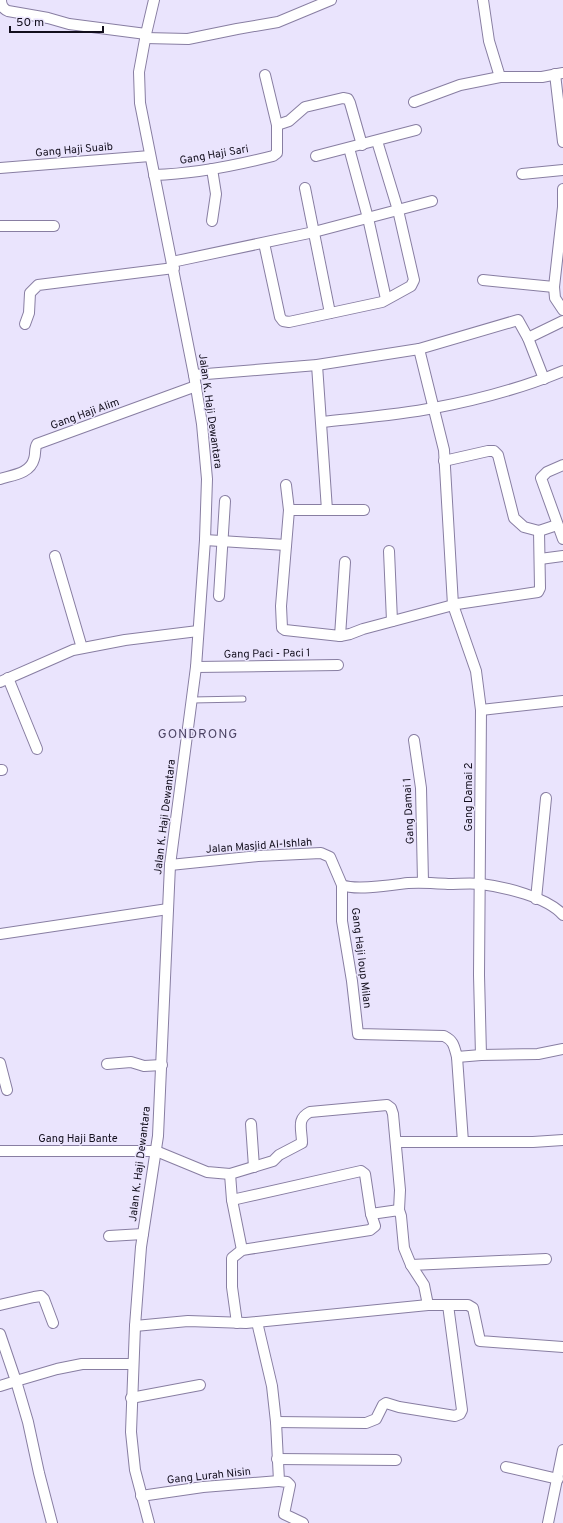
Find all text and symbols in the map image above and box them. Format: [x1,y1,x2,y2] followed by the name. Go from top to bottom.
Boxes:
[10,8,103,34] scale bar
[16,15,44,31] text: 50 m
[35,140,113,160] street label: Gang Haji Suaib
[178,142,250,168] street label: Gang Haji Sari
[195,353,225,470] street label: Jalan K. Haji Dewantara
[49,395,121,433] street label: Gang Haji Alim
[223,646,311,662] street label: Gang Paci - Paci 1
[158,727,238,743] district label: GONDRONG
[151,758,179,875] street label: Jalan K. Haji Dewantara
[462,762,476,832] street label: Gang Damai 2
[400,777,418,845] street label: Gang Damai 1
[205,835,313,857] street label: Jalan Masjid Al-Ishlah
[348,907,374,1009] street label: Gang Haji Ioup Milan
[126,1105,154,1222] street label: Jalan K. Haji Dewantara
[38,1132,118,1146] street label: Gang Haji Bante
[166,1465,252,1487] street label: Gang Lurah Nisin

